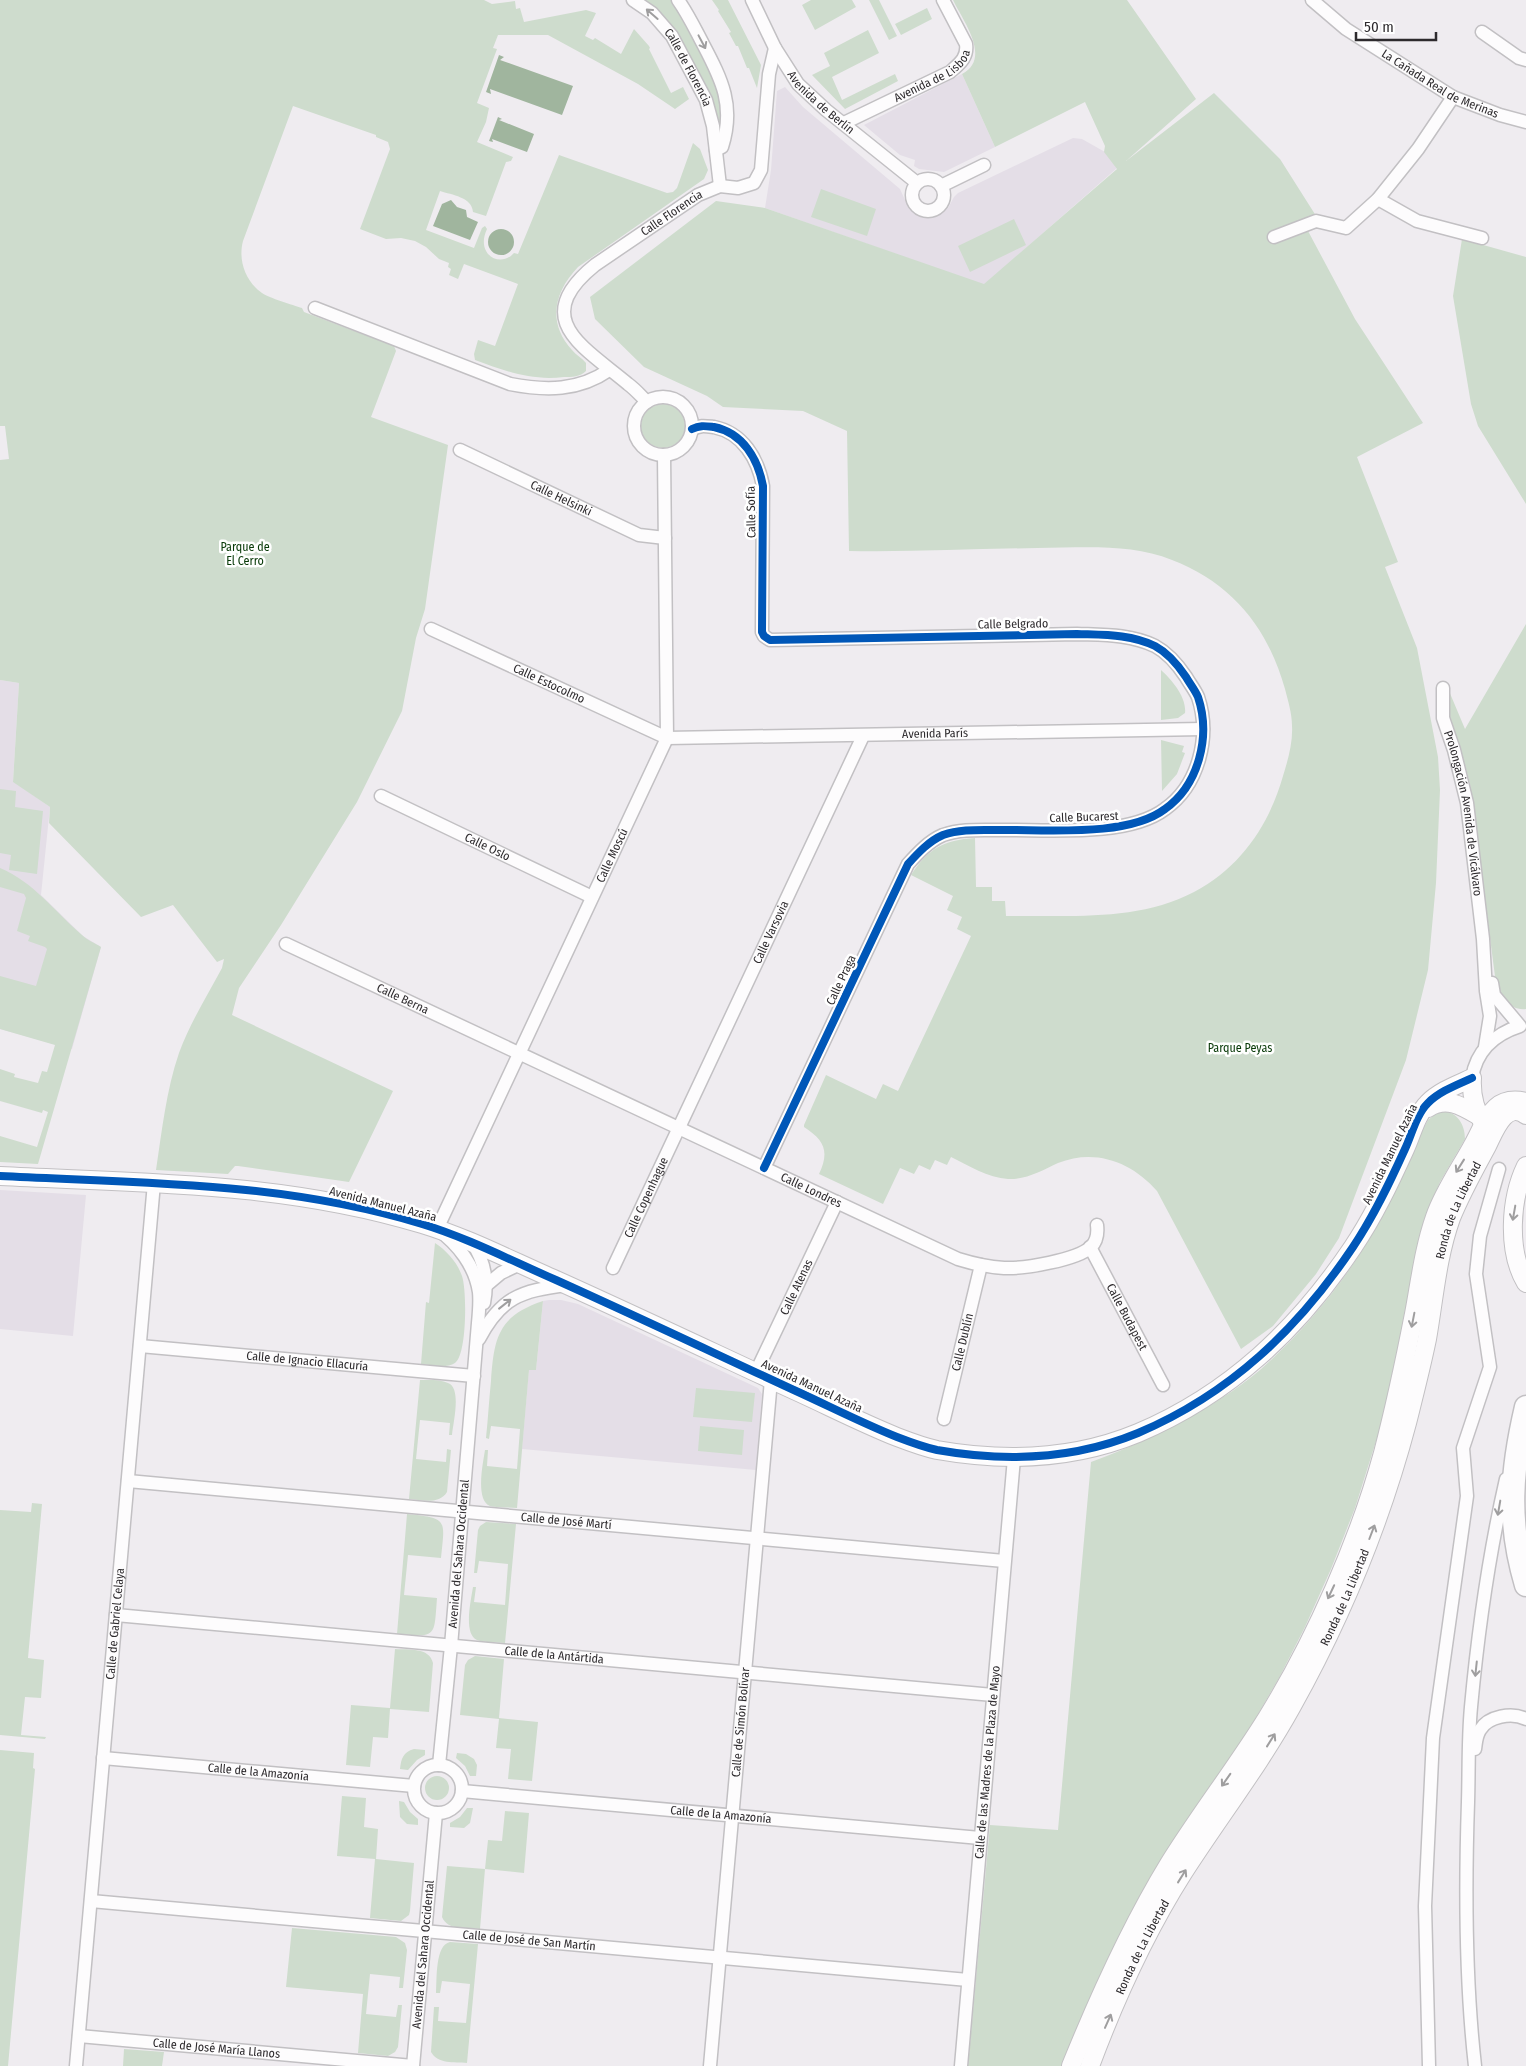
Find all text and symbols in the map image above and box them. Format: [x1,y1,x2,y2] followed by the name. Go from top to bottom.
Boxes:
[646,9,659,20] one-way arrow
[1356,10,1436,42] scale bar
[1364,18,1394,36] text: 50 m
[662,25,714,108] street label: Calle de Florencia
[697,35,707,50] one-way arrow
[1379,46,1501,121] street label: La Cañada Real de Merinas
[892,48,973,105] street label: Avenida de Lisboa
[784,68,857,137] street label: Avenida de Berlín
[638,187,704,239] street label: Calle Florencia
[528,478,594,519] street label: Calle Helsinki
[744,486,758,538] street label: Calle Sofía
[220,540,270,568] park label: Parque de El Cerro
[978,616,1048,632] street label: Calle Belgrado
[511,661,587,706] street label: Calle Estocolmo
[902,726,968,741] street label: Avenida París
[1441,729,1485,897] street label: Prolongación Avenida de Vicálvaro
[1049,809,1119,825] street label: Calle Bucarest
[593,826,631,885] street label: Calle Moscú
[462,830,513,864] street label: Calle Oslo
[750,898,792,966] street label: Calle Varsovia
[823,953,859,1007] street label: Calle Praga
[375,981,431,1017] street label: Calle Berna
[1208,1041,1272,1055] park label: Parque Peyas
[1360,1101,1420,1206] street label: Avenida Manuel Azaña
[621,1155,671,1240] street label: Calle Copenhague
[1433,1159,1484,1260] street label: Ronda de La Libertad
[1455,1159,1465,1173] one-way arrow
[778,1170,844,1210] street label: Calle Londres
[328,1184,438,1224] street label: Avenida Manuel Azaña
[1509,1205,1519,1221] one-way arrow
[777,1257,816,1317] street label: Calle Atenas
[1104,1281,1150,1353] street label: Calle Budapest
[498,1299,511,1310] one-way arrow
[949,1312,976,1372] street label: Calle Dublín
[1407,1312,1417,1328] one-way arrow
[246,1349,369,1373] street label: Calle de Ignacio Ellacuría
[759,1356,865,1416] street label: Avenida Manuel Azaña
[446,1479,472,1629] street label: Avenida del Sahara Occidental
[1494,1500,1504,1516] one-way arrow
[520,1510,612,1532] street label: Calle de José Martí
[1368,1524,1377,1540] one-way arrow
[1317,1547,1372,1648] street label: Ronda de La Libertad
[103,1567,127,1680] street label: Calle de Gabriel Celaya
[1326,1584,1336,1599] one-way arrow
[504,1643,605,1666] street label: Calle de la Antártida
[1471,1661,1480,1677] one-way arrow
[972,1665,1003,1859] street label: Calle de las Madres de la Plaza de Mayo
[729,1666,752,1778] street label: Calle de Simón Bolívar
[1266,1734,1276,1748] one-way arrow
[207,1760,310,1784] street label: Calle de la Amazonía
[1221,1772,1231,1786] one-way arrow
[670,1803,772,1826] street label: Calle de la Amazonía
[1177,1870,1187,1884] one-way arrow
[409,1880,437,2029] street label: Avenida del Sahara Occidental
[1113,1897,1172,1997] street label: Ronda de La Libertad
[462,1928,596,1953] street label: Calle de José de San Martín
[1103,2014,1113,2029] one-way arrow
[152,2036,281,2061] street label: Calle de José María Llanos

